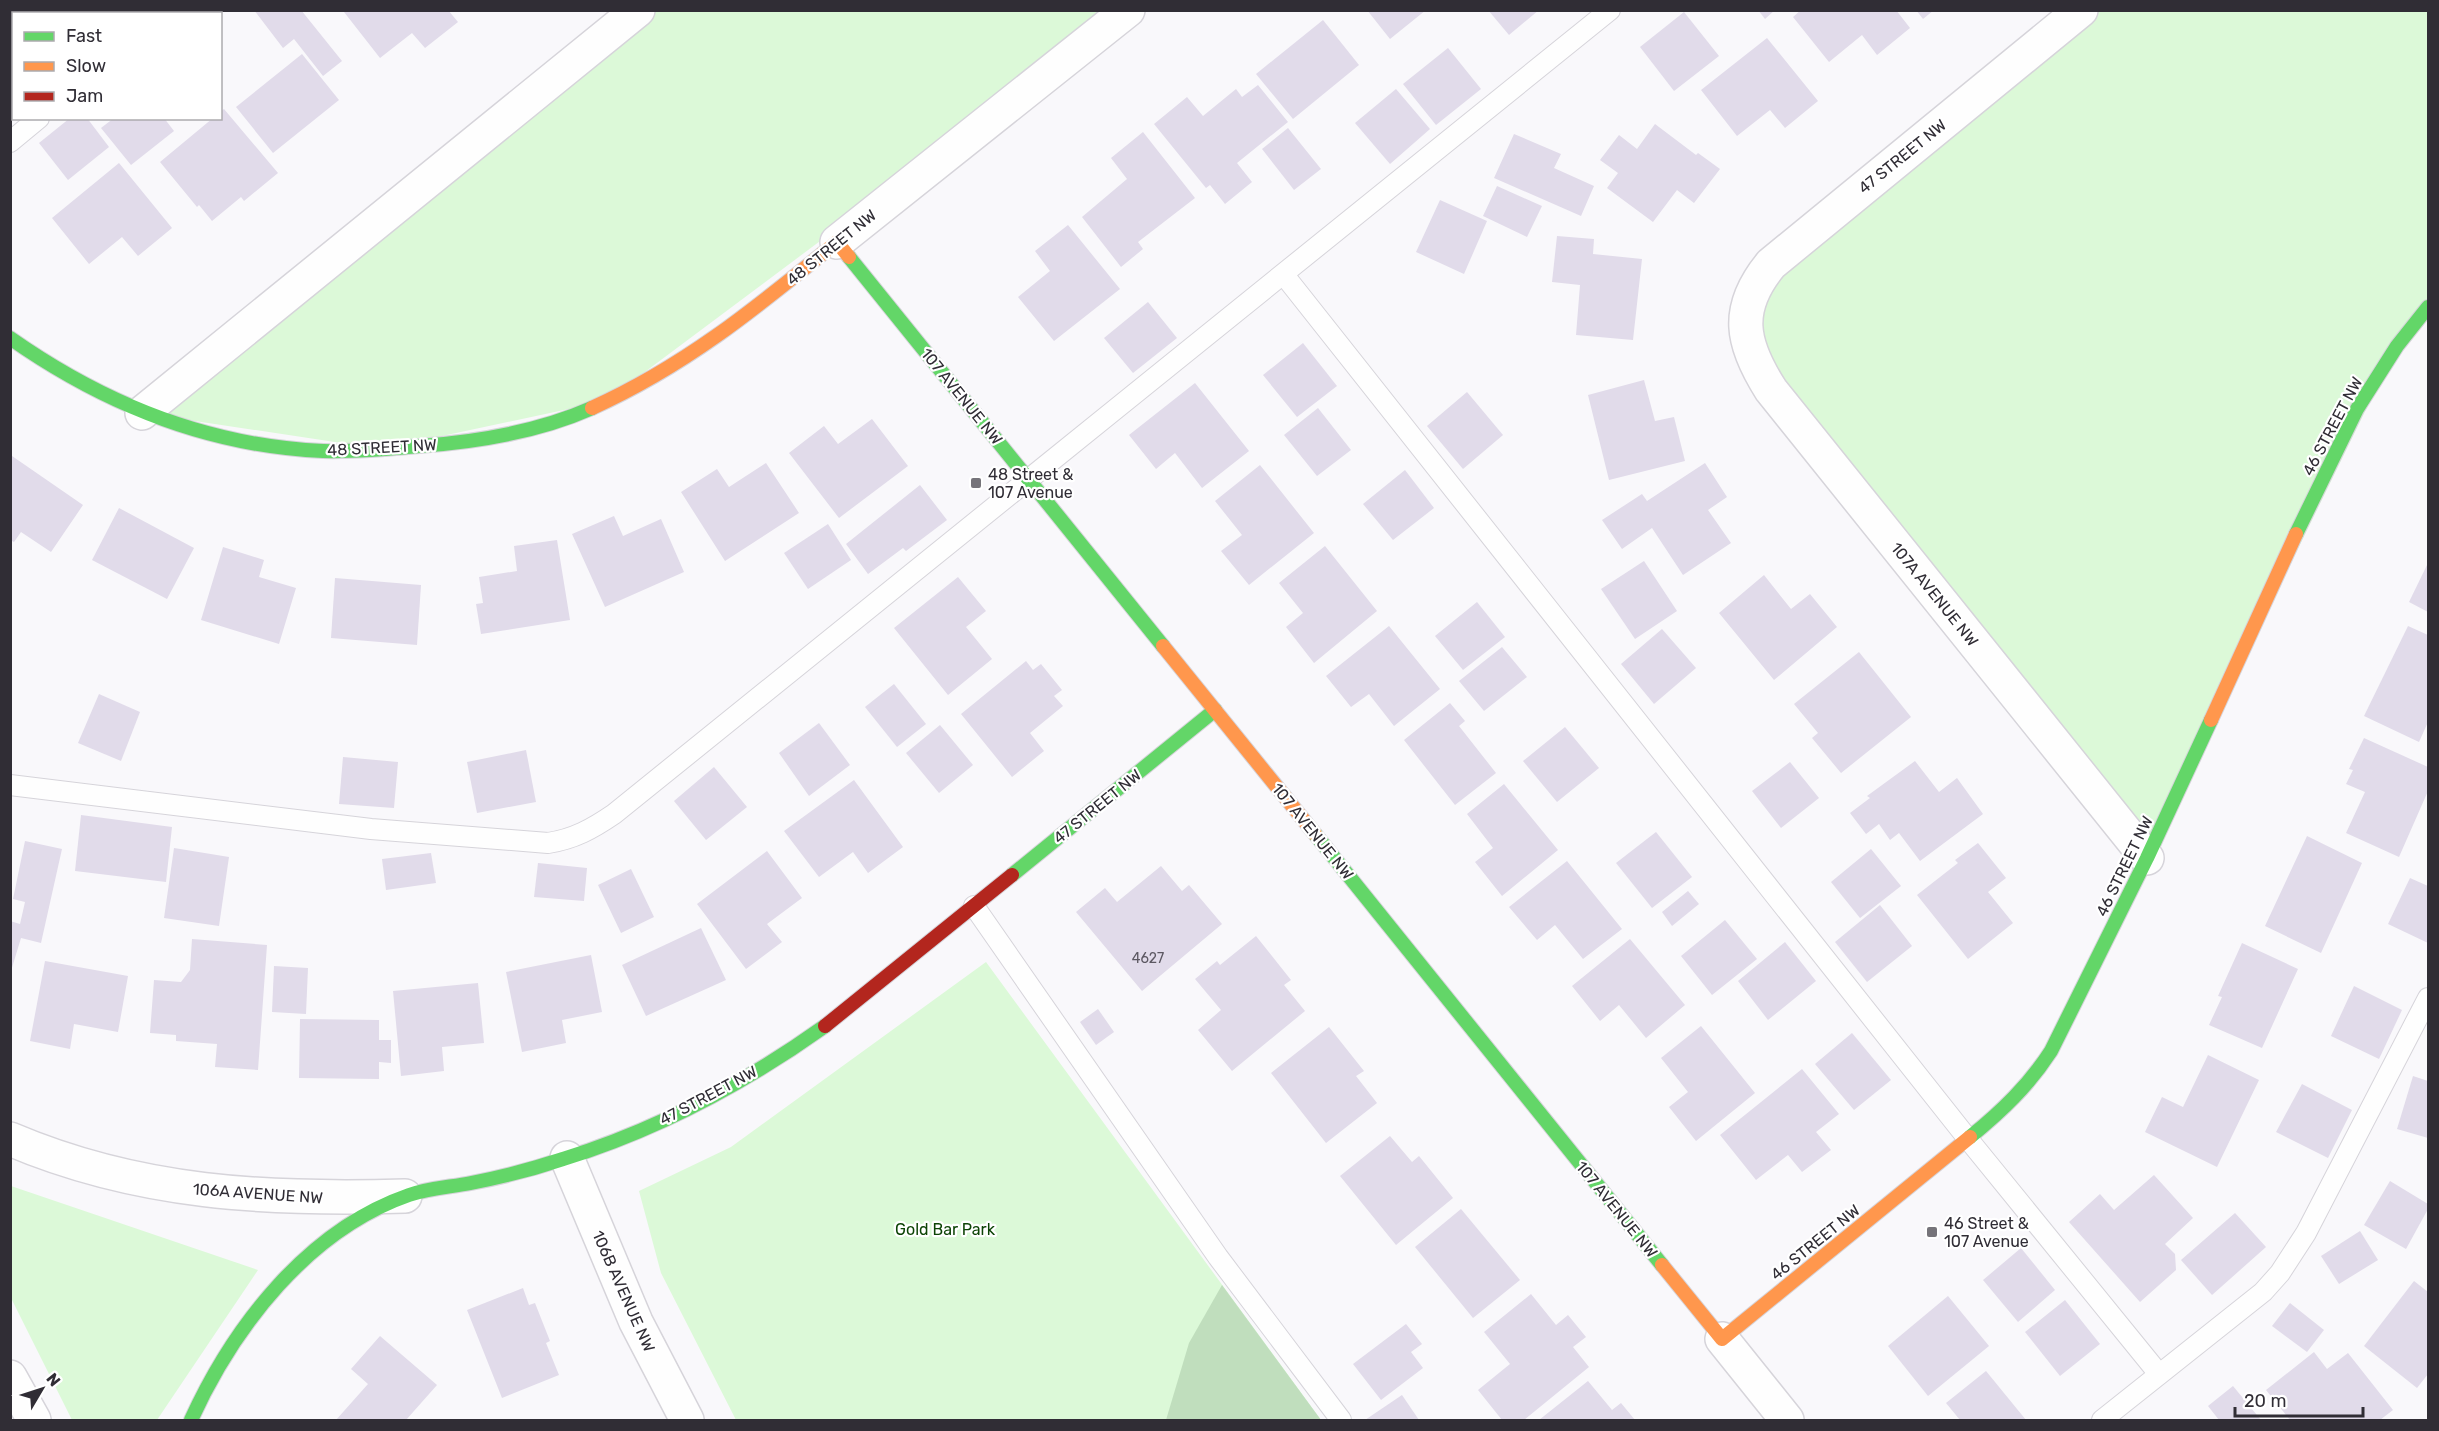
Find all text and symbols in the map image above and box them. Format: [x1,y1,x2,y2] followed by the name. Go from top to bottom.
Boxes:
[12,12,222,120] legend
[66,25,102,47] text: Fast
[66,55,106,77] text: Slow
[66,85,103,107] text: Jam
[1855,115,1950,198] street label: 47 STREET NW
[783,205,880,289] street label: 48 STREET NW
[917,344,1006,449] street label: 107 AVENUE NW
[2298,373,2367,479] street label: 46 STREET NW
[327,435,437,460] street label: 48 STREET NW
[988,465,1073,502] place label: 48 Street & 107 Avenue
[969,476,983,490] marker: 48 Street & 107 Avenue
[1887,539,1982,650] street label: 107A AVENUE NW
[1050,765,1145,848] street label: 47 STREET NW
[1268,779,1357,884] street label: 107 AVENUE NW
[2092,813,2157,919] street label: 46 STREET NW
[1132,950,1164,967] house number: 4627
[656,1062,760,1129] street label: 47 STREET NW
[1572,1157,1661,1262] street label: 107 AVENUE NW
[192,1179,324,1208] street label: 106A AVENUE NW
[1767,1201,1864,1284] street label: 46 STREET NW
[1944,1214,2029,1251] place label: 46 Street & 107 Avenue
[895,1220,996,1239] park label: Gold Bar Park
[1925,1225,1939,1239] marker: 46 Street & 107 Avenue
[588,1228,659,1355] street label: 106B AVENUE NW
[12,1359,72,1419] north arrow
[42,1369,64,1390] text: N
[2235,1380,2362,1418] scale bar
[2244,1390,2286,1412] text: 20 m

